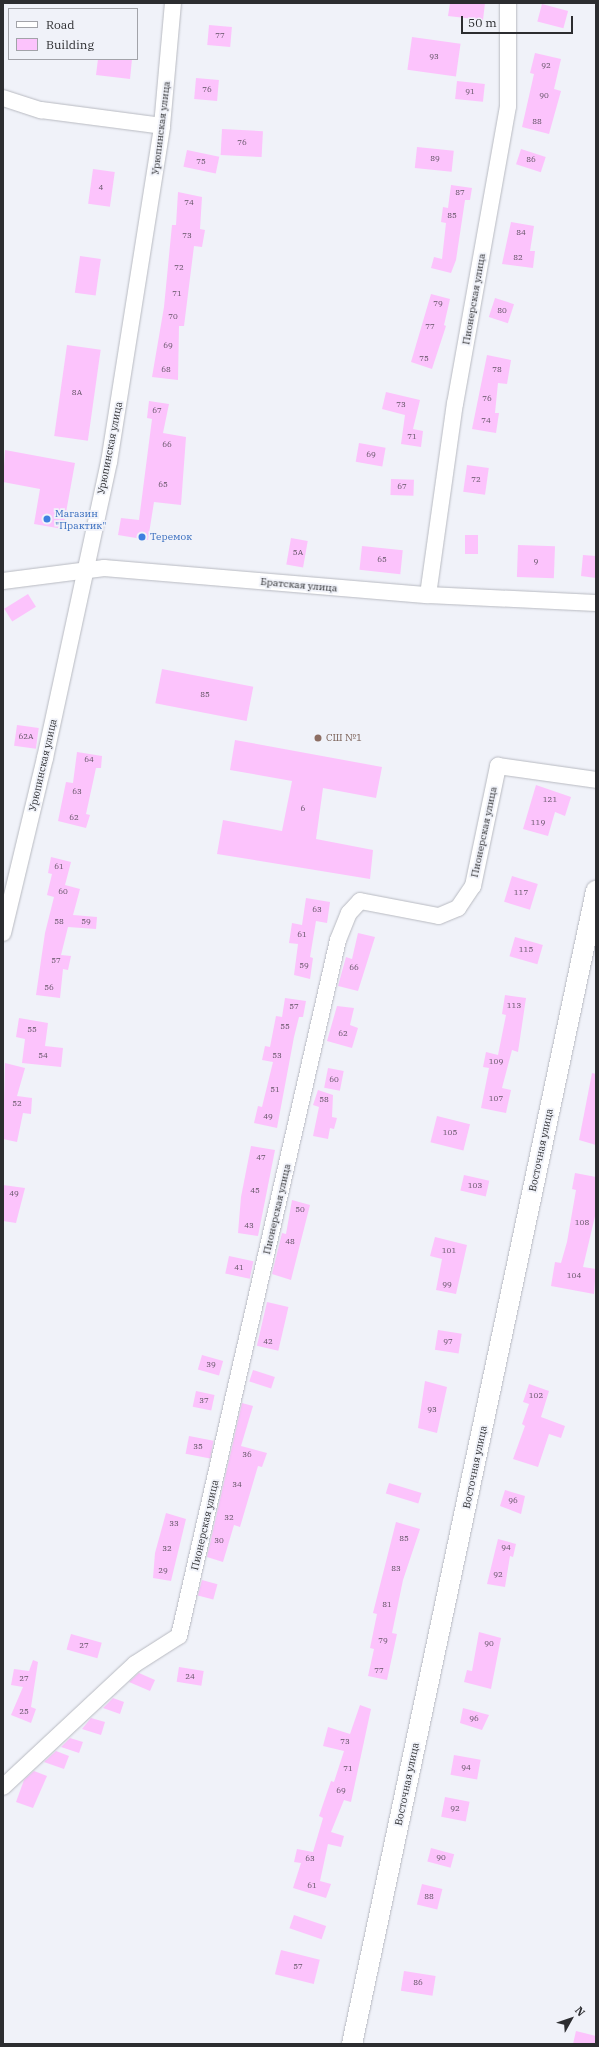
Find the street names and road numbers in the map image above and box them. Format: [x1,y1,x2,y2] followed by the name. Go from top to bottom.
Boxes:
[149,81,173,175] street label: Урюпинская улица
[460,252,488,346] street label: Пионерская улица
[95,401,125,495] street label: Урюпинская улица
[260,576,338,594] street label: Братская улица
[27,718,59,812] street label: Урюпинская улица
[469,786,499,878] street label: Пионерская улица
[526,1107,556,1193] street label: Восточная улица
[261,1163,293,1255] street label: Пионерская улица
[460,1424,490,1510] street label: Восточная улица
[189,1479,221,1571] street label: Пионерская улица
[392,1741,422,1827] street label: Восточная улица

